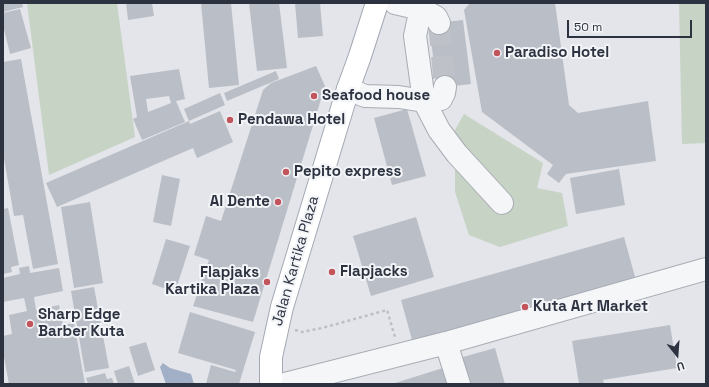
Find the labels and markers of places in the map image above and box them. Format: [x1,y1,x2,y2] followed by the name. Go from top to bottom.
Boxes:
[505,44,609,62] place label: Paradiso Hotel
[492,48,502,58] marker: Paradiso Hotel
[322,87,430,105] place label: Seafood house
[309,91,319,101] marker: Seafood house
[238,111,345,129] place label: Pendawa Hotel
[225,115,235,125] marker: Pendawa Hotel
[294,163,401,181] place label: Pepito express
[281,167,291,177] marker: Pepito express
[210,193,270,211] place label: Al Dente
[273,197,283,207] marker: Al Dente
[340,263,408,281] place label: Flapjacks
[165,264,259,299] place label: Flapjaks Kartika Plaza
[327,267,337,277] marker: Flapjacks
[262,277,272,287] marker: Flapjaks Kartika Plaza
[533,298,648,316] place label: Kuta Art Market
[520,302,530,312] marker: Kuta Art Market
[38,306,125,341] place label: Sharp Edge Barber Kuta
[25,319,35,329] marker: Sharp Edge Barber Kuta

